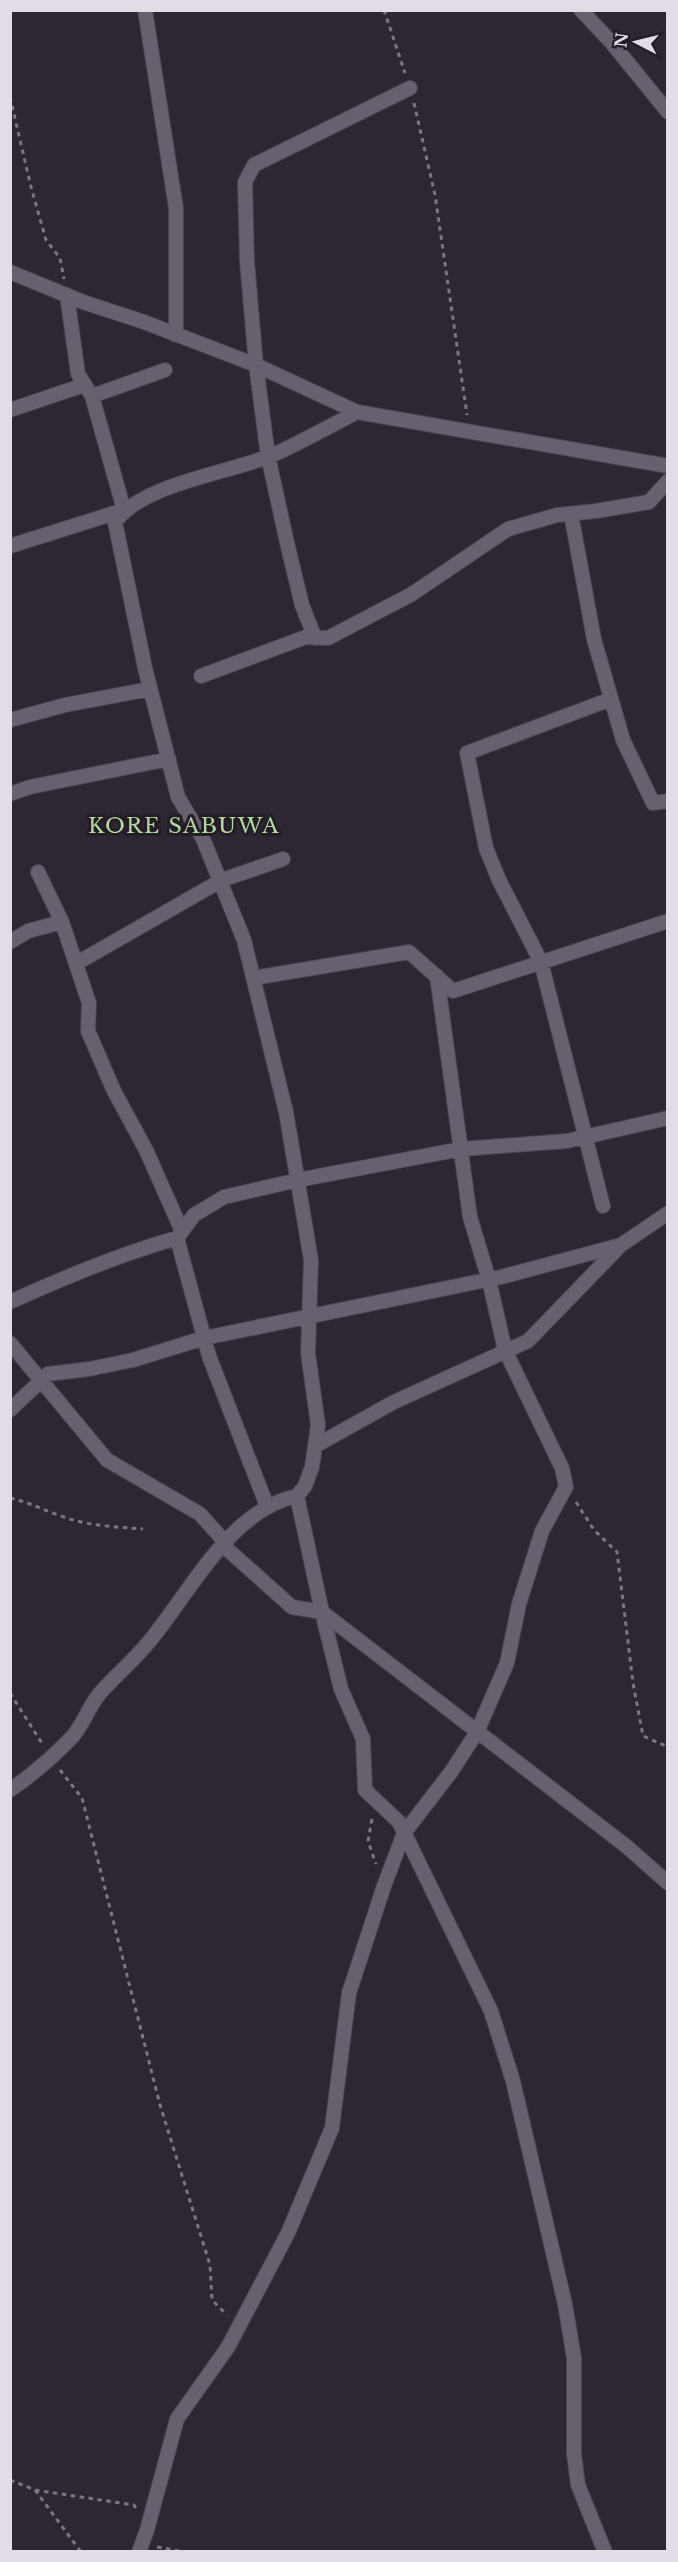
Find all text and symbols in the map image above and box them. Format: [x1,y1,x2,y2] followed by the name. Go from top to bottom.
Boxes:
[606,12,666,72] north arrow
[610,31,632,49] text: N
[88,813,280,839] district label: KORE SABUWA

